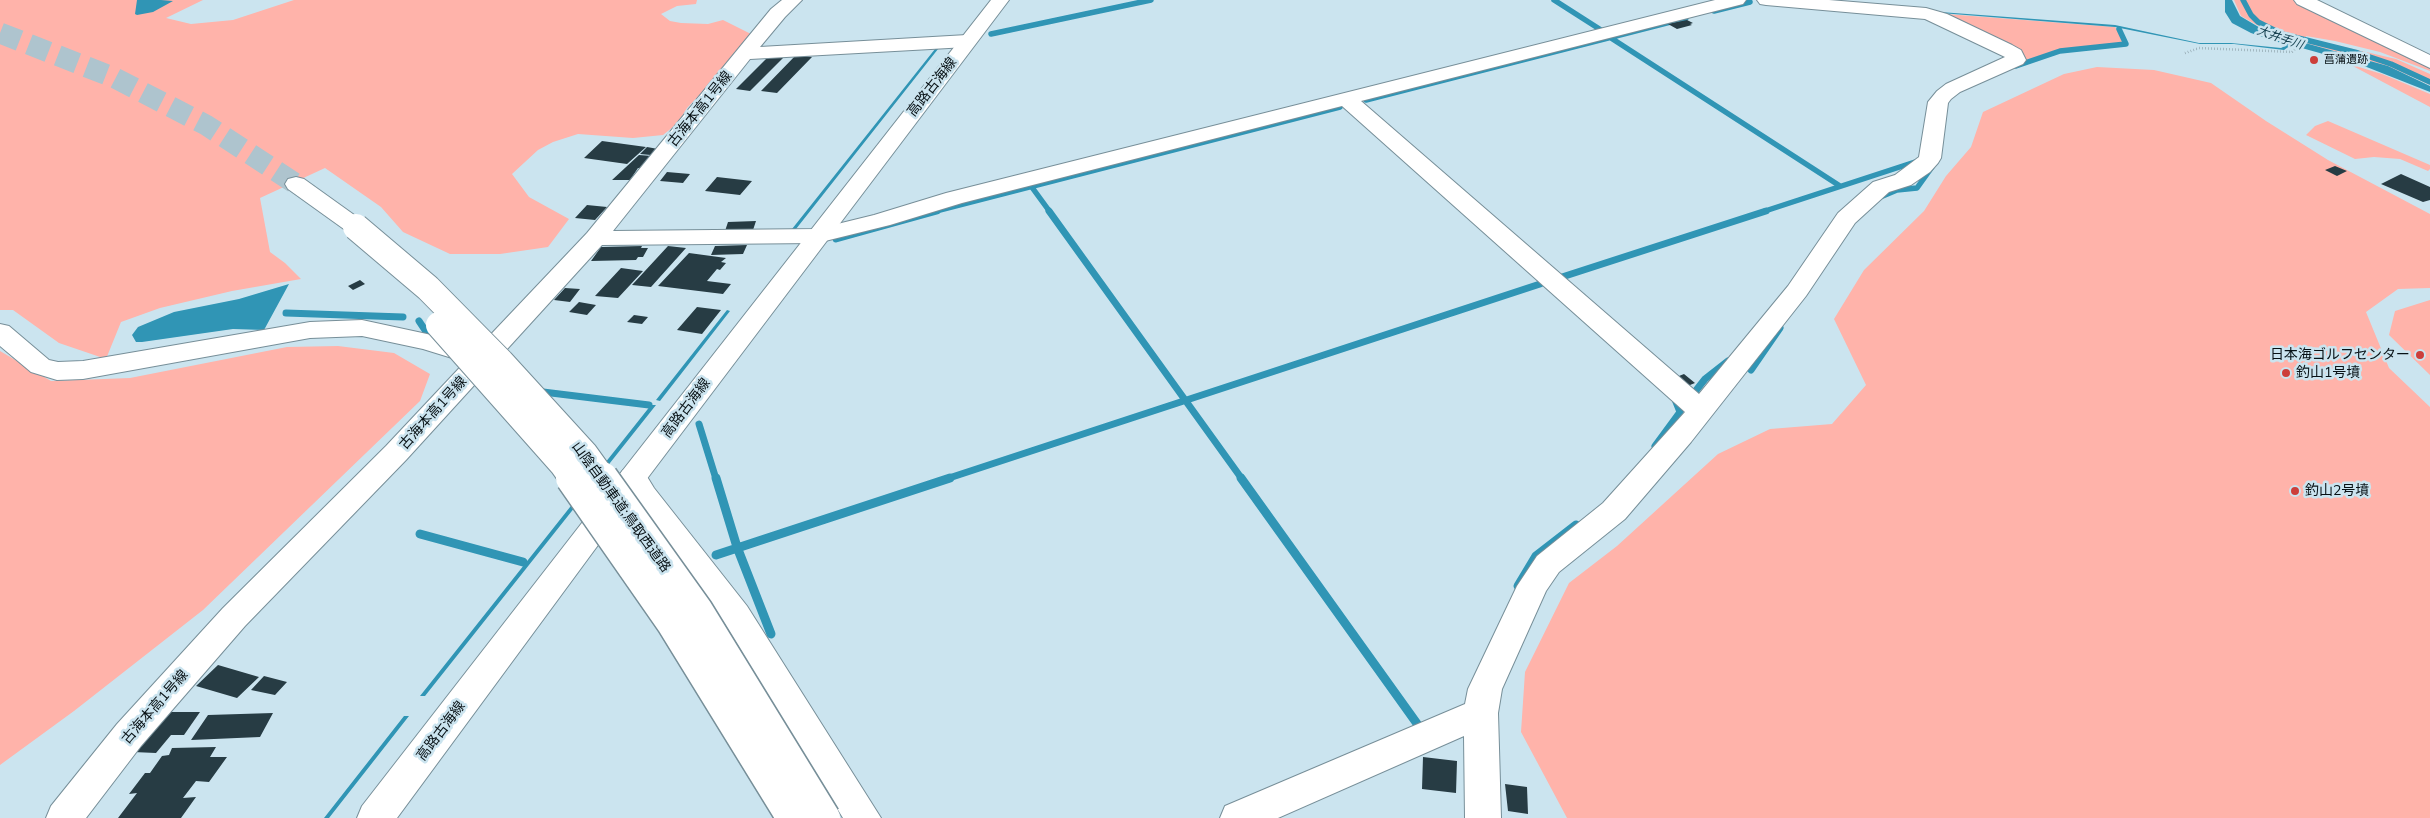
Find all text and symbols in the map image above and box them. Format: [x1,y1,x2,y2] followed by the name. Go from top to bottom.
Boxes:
[2255,23,2305,53] water label: 大井手川
[2324,53,2368,67] place label: 菖蒲遺跡
[904,54,960,120] street label: 高路古海線
[2308,54,2320,66] marker: 菖蒲遺跡
[664,68,736,150] street label: 古海本高1号線
[2270,347,2410,363] place label: 日本海ゴルフセンター
[2414,349,2426,361] marker: 日本海ゴルフセンター
[2296,365,2360,381] place label: 釣山1号墳
[2280,367,2292,379] marker: 釣山1号墳
[396,373,470,453] street label: 古海本高1号線
[658,375,714,441] street label: 高路古海線
[568,438,674,576] street label: 山陰自動車道;鳥取西道路
[2305,483,2369,499] place label: 釣山2号墳
[2289,485,2301,497] marker: 釣山2号墳
[118,667,192,747] street label: 古海本高1号線
[413,698,469,764] street label: 高路古海線

